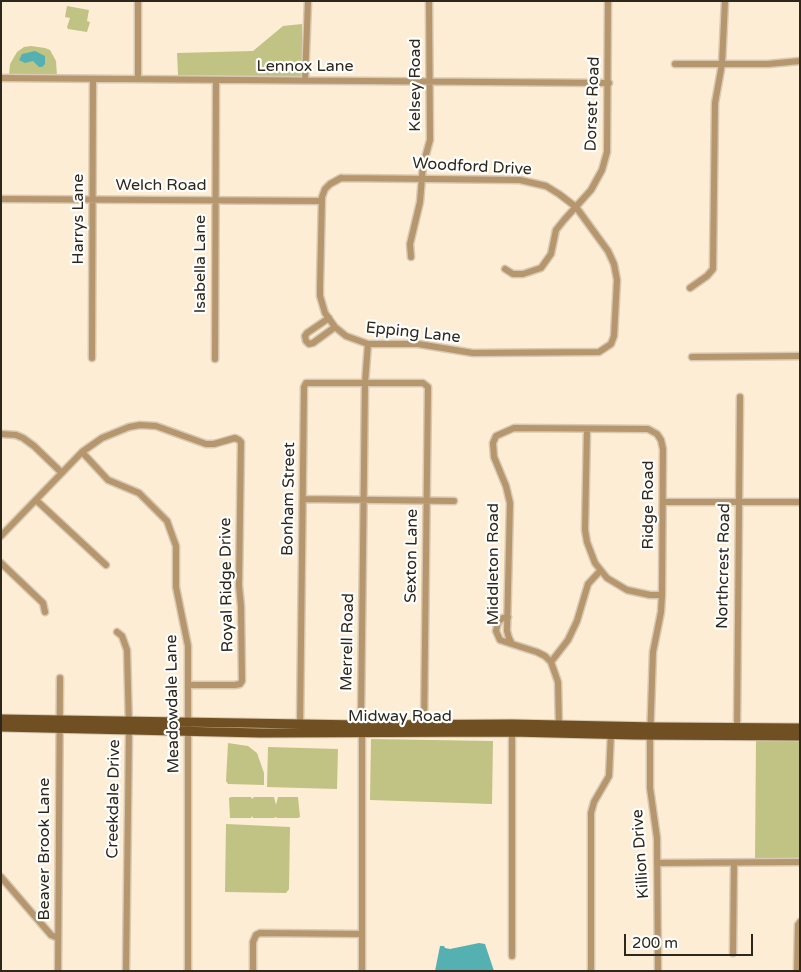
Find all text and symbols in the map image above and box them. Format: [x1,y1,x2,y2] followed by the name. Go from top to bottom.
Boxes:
[406,38,426,132] street label: Kelsey Road
[582,56,604,152] street label: Dorset Road
[256,57,354,77] street label: Lennox Lane
[412,154,532,180] street label: Woodford Drive
[69,174,89,264] street label: Harrys Lane
[115,176,207,196] street label: Welch Road
[191,215,211,313] street label: Isabella Lane
[365,318,461,348] street label: Epping Lane
[278,442,300,556] street label: Bonham Street
[639,461,659,549] street label: Ridge Road
[484,503,504,625] street label: Middleton Road
[713,503,735,629] street label: Northcrest Road
[402,509,422,603] street label: Sexton Lane
[216,517,238,653] street label: Royal Ridge Drive
[338,593,358,691] street label: Merrell Road
[162,634,184,774] street label: Meadowdale Lane
[348,707,452,727] street label: Midway Road
[103,739,125,859] street label: Creekdale Drive
[35,778,55,920] street label: Beaver Brook Lane
[628,809,654,899] street label: Killion Drive
[626,924,755,956] scale bar
[632,934,678,952] text: 200 m

